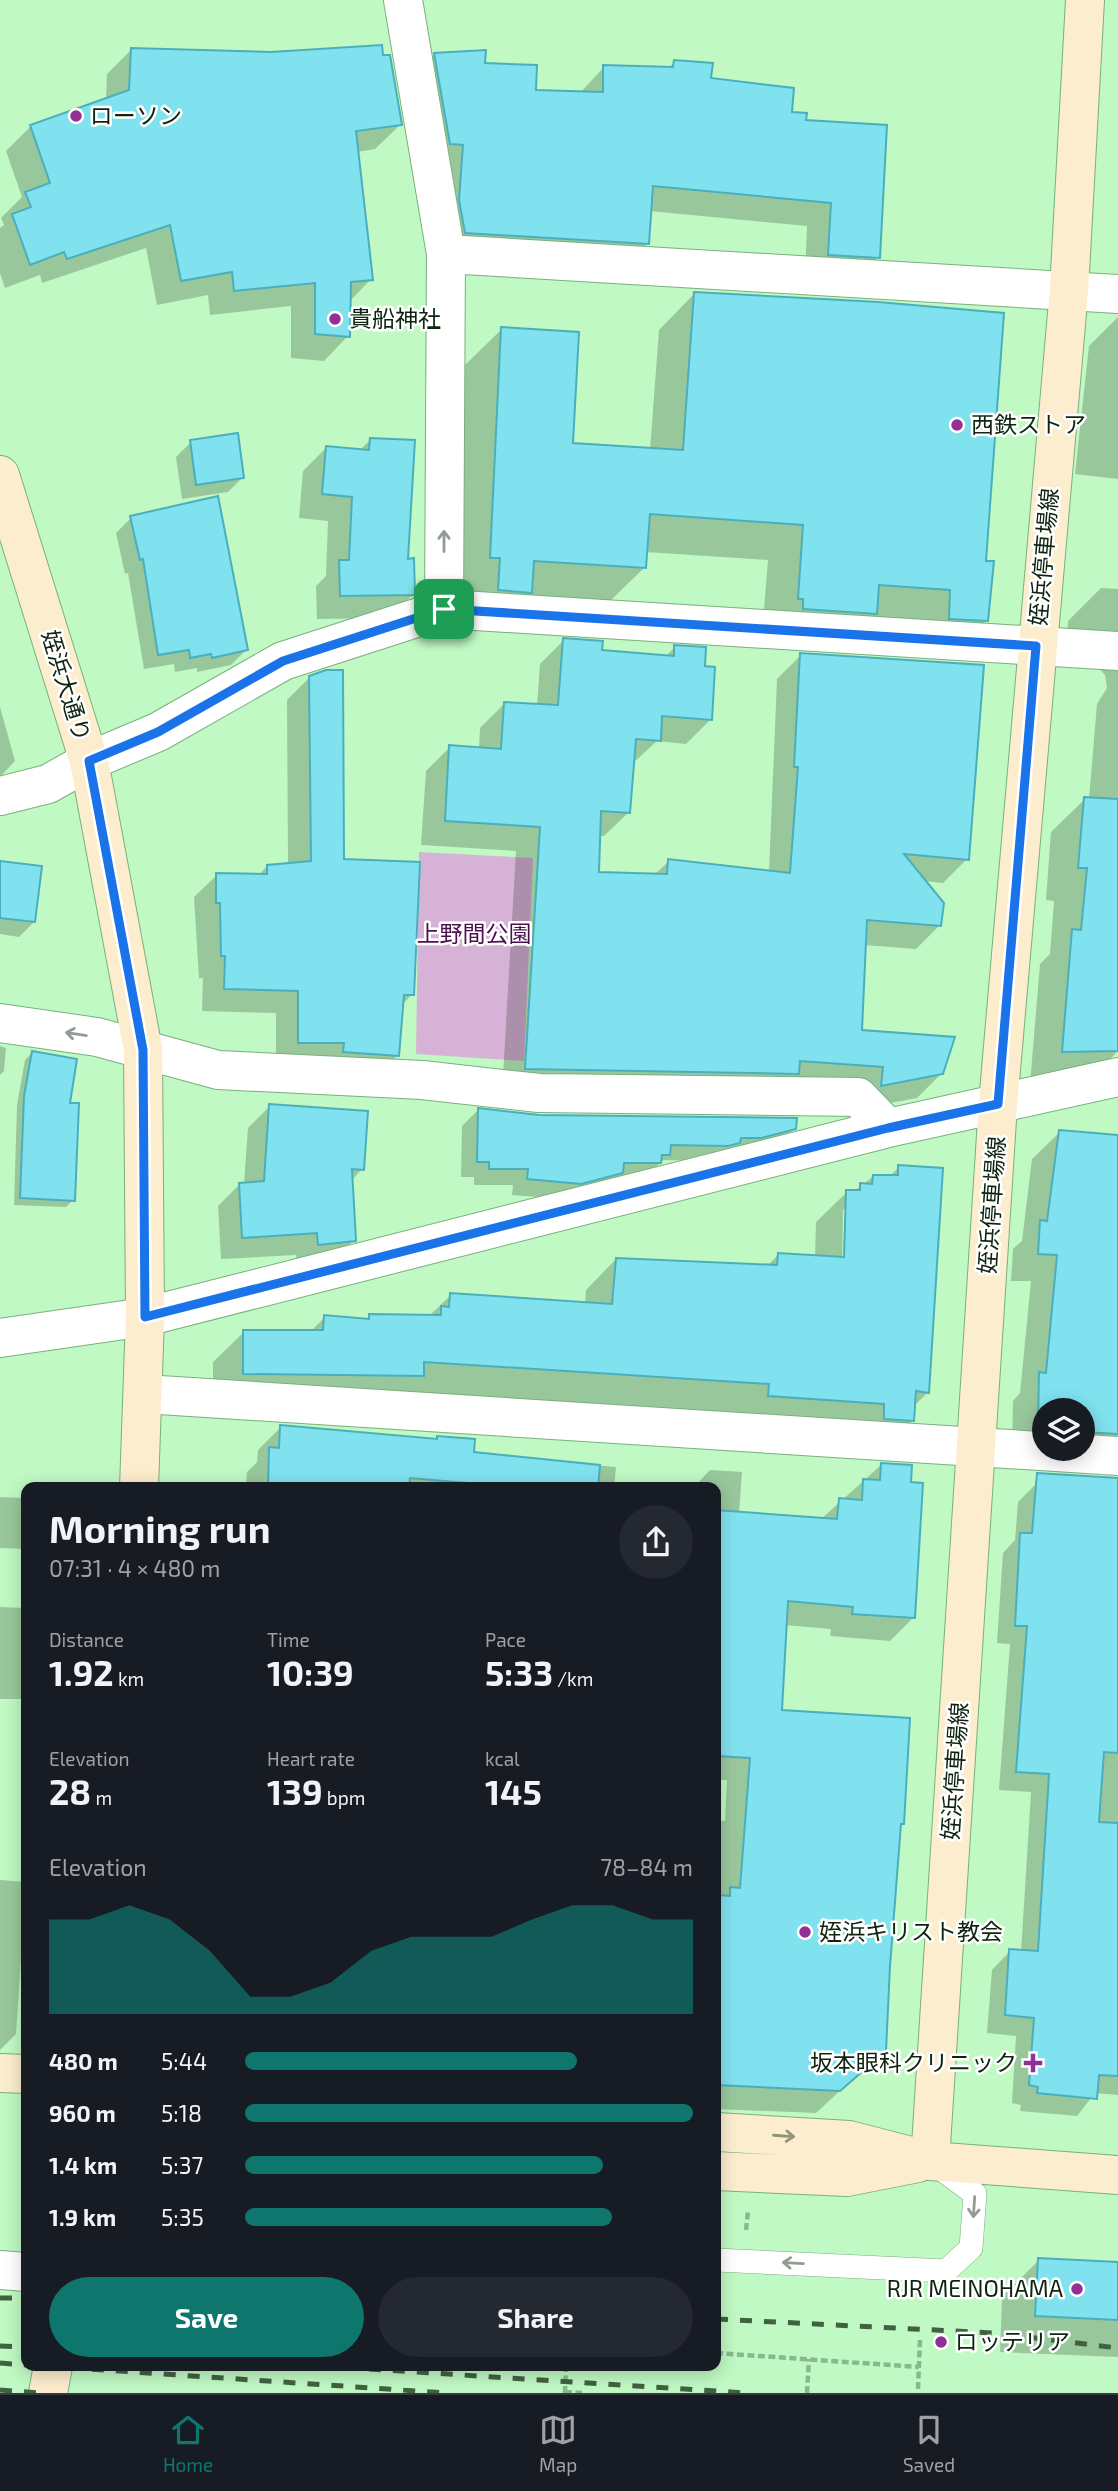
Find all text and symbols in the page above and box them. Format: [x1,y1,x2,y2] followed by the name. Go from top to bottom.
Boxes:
[90,101,182,129] place label: ローソン
[68,108,84,124] marker: ローソン
[349,304,441,332] place label: 貴船神社
[327,311,343,327] marker: 貴船神社
[971,410,1086,438] place label: 西鉄ストア
[949,417,965,433] marker: 西鉄ストア
[1023,487,1063,627] street label: 姪浜停車場線
[437,530,451,553] one-way arrow
[414,579,474,639] pin
[425,590,463,628] icon: arrive
[37,627,97,745] street label: 姪浜大通り
[417,919,532,947] park label: 上野間公園
[66,1027,88,1040] one-way arrow
[972,1135,1010,1275] street label: 姪浜停車場線
[1032,1398,1095,1461] map controls
[1032,1398,1095,1461] button: layers
[49,1505,270,1551] text: Morning run
[619,1505,693,1579] button: share
[49,1554,221,1582] text: 07:31 · 4 × 480 m
[49,1628,124,1651] text: Distance
[267,1628,310,1651] text: Time
[485,1628,526,1651] text: Pace
[49,1651,114,1693] text: 1.92
[267,1651,354,1693] text: 10:39
[485,1651,553,1693] text: 5:33
[114,1667,144,1690] text: km
[553,1667,593,1690] text: /km
[935,1701,973,1841] street label: 姪浜停車場線
[49,1747,130,1770] text: Elevation
[267,1747,355,1770] text: Heart rate
[485,1747,520,1770] text: kcal
[49,1770,91,1812] text: 28
[267,1770,323,1812] text: 139
[485,1770,542,1812] text: 145
[91,1786,112,1809] text: m
[323,1786,365,1809] text: bpm
[49,1853,147,1881] text: Elevation
[600,1853,693,1881] text: 78–84 m
[819,1917,1003,1945] place label: 姪浜キリスト教会
[797,1924,813,1940] marker: 姪浜キリスト教会
[49,2047,118,2075] text: 480 m
[161,2047,207,2075] text: 5:44
[810,2048,1017,2076] place label: 坂本眼科クリニック
[1023,2053,1043,2073] marker: 坂本眼科クリニック
[49,2099,116,2127] text: 960 m
[161,2099,202,2127] text: 5:18
[772,2130,795,2143] one-way arrow
[49,2151,117,2179] text: 1.4 km
[161,2151,203,2179] text: 5:37
[967,2195,980,2218] one-way arrow
[49,2203,116,2231] text: 1.9 km
[161,2203,204,2231] text: 5:35
[782,2257,805,2270] one-way arrow
[887,2274,1064,2302] place label: RJR MEINOHAMA
[49,2277,364,2357] button: Save
[378,2277,693,2357] button: Share
[1069,2281,1085,2297] marker: RJR MEINOHAMA
[955,2327,1070,2355] place label: ロッテリア
[933,2334,949,2350] marker: ロッテリア
[163,2411,213,2476] tab: Home
[539,2411,577,2476] tab: Map
[903,2411,955,2476] tab: Saved

